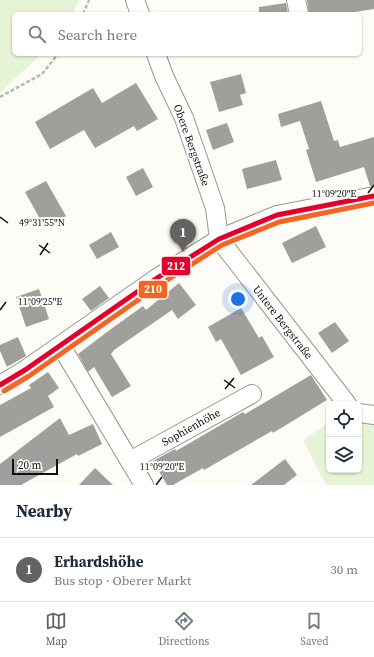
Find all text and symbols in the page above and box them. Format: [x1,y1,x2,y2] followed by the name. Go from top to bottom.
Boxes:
[12,12,362,56] search box
[26,23,48,45] icon: search
[58,24,137,45] text: Search here
[170,102,213,188] street label: Obere Bergstraße
[312,187,356,200] text: 11°09'20"E
[19,216,65,229] text: 49°31'55"N
[170,219,196,252] pin: 1
[161,256,191,276] line badge: 212
[167,259,185,274] text: 212
[138,280,168,299] line badge: 210
[144,282,162,297] text: 210
[249,282,316,363] street label: Untere Bergstraße
[228,289,248,309] your location
[18,295,62,308] text: 11°09'25"E
[326,401,362,473] map controls
[326,401,362,437] button: locate
[159,405,224,450] street label: Sophienhöhe
[326,437,362,473] button: layers
[12,457,58,476] scale bar
[18,458,41,473] text: 20 m
[140,460,184,473] text: 11°09'20"E
[16,499,72,523] text: Nearby
[54,551,144,572] text: Erhardshöhe
[25,561,33,578] text: 1
[330,561,358,578] text: 30 m
[54,572,191,589] text: Bus stop · Oberer Markt
[45,610,67,649] tab: Map
[158,610,209,649] tab: Directions
[300,610,329,649] tab: Saved

